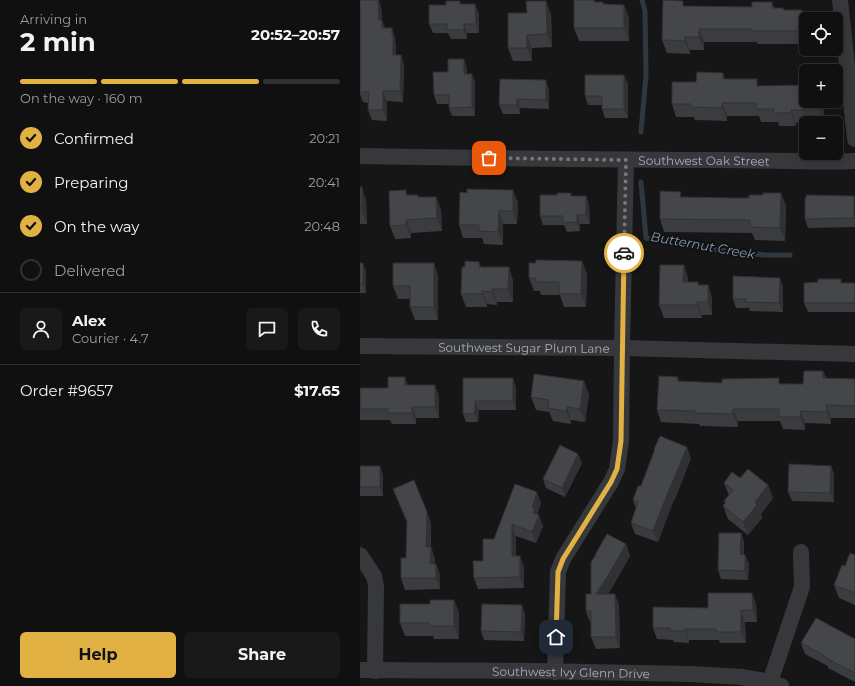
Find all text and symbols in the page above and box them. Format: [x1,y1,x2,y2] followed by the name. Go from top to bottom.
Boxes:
[20,11,87,27] text: Arriving in
[799,12,843,160] map controls
[799,12,843,56] button: locate
[251,25,340,44] text: 20:52–20:57
[20,26,96,58] text: 2 min
[799,64,843,108] button: +
[20,90,143,106] text: On the way · 160 m
[799,116,843,160] button: −
[20,127,42,149] icon: check
[54,129,134,148] text: Confirmed
[309,130,340,146] text: 20:21
[472,141,506,175] pin
[478,147,500,169] icon: bag
[638,152,770,168] street label: Southwest Oak Street
[20,171,42,193] icon: check
[54,173,129,192] text: Preparing
[308,174,340,190] text: 20:41
[20,215,42,237] icon: check
[54,217,139,236] text: On the way
[304,218,340,234] text: 20:48
[650,228,758,262] water label: Butternut Creek
[604,233,644,273] courier
[613,242,635,264] icon: car
[54,261,126,280] text: Delivered
[20,308,62,350] button: person
[246,308,288,350] button: chat
[298,308,340,350] button: phone
[72,311,106,330] text: Alex
[72,330,149,346] text: Courier · 4.7
[438,339,610,355] street label: Southwest Sugar Plum Lane
[20,381,113,400] text: Order #9657
[294,381,340,400] text: $17.65
[539,620,573,654] pin
[545,626,567,648] icon: home
[20,632,176,678] button: Help
[184,632,340,678] button: Share
[492,663,650,681] street label: Southwest Ivy Glenn Drive

